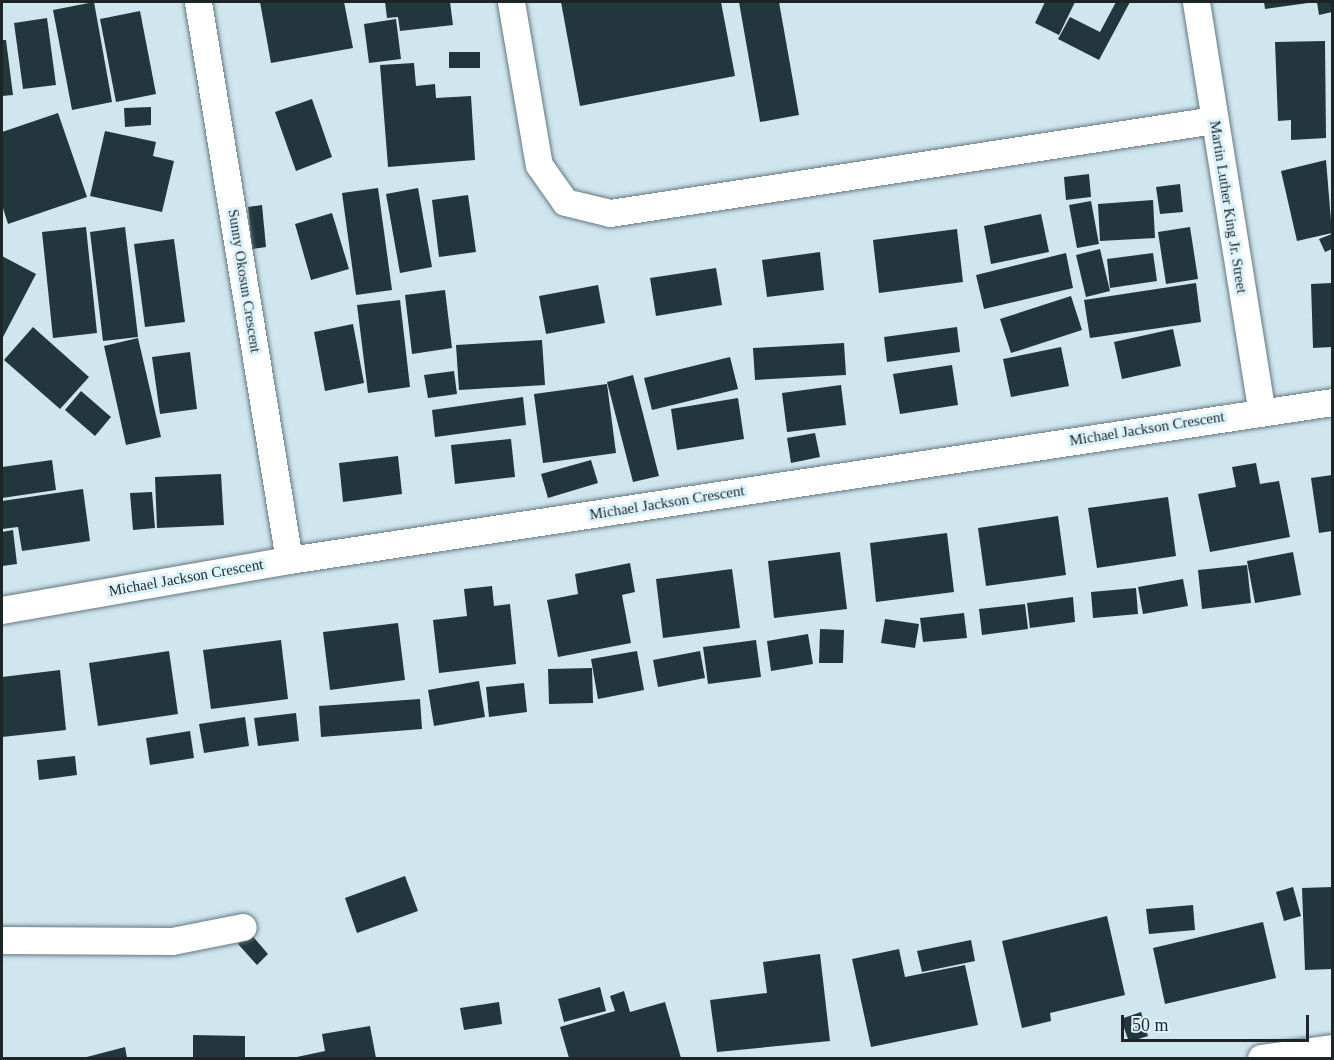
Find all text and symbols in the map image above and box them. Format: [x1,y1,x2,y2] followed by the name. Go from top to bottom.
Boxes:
[1205,119,1251,295] street label: Martin Luther King Jr. Street
[224,208,264,354] street label: Sunny Okosun Crescent
[1068,408,1226,450] street label: Michael Jackson Crescent
[588,482,746,524] street label: Michael Jackson Crescent
[107,556,265,600] street label: Michael Jackson Crescent
[1124,1003,1312,1041] scale bar
[1132,1015,1169,1035] text: 50 m

